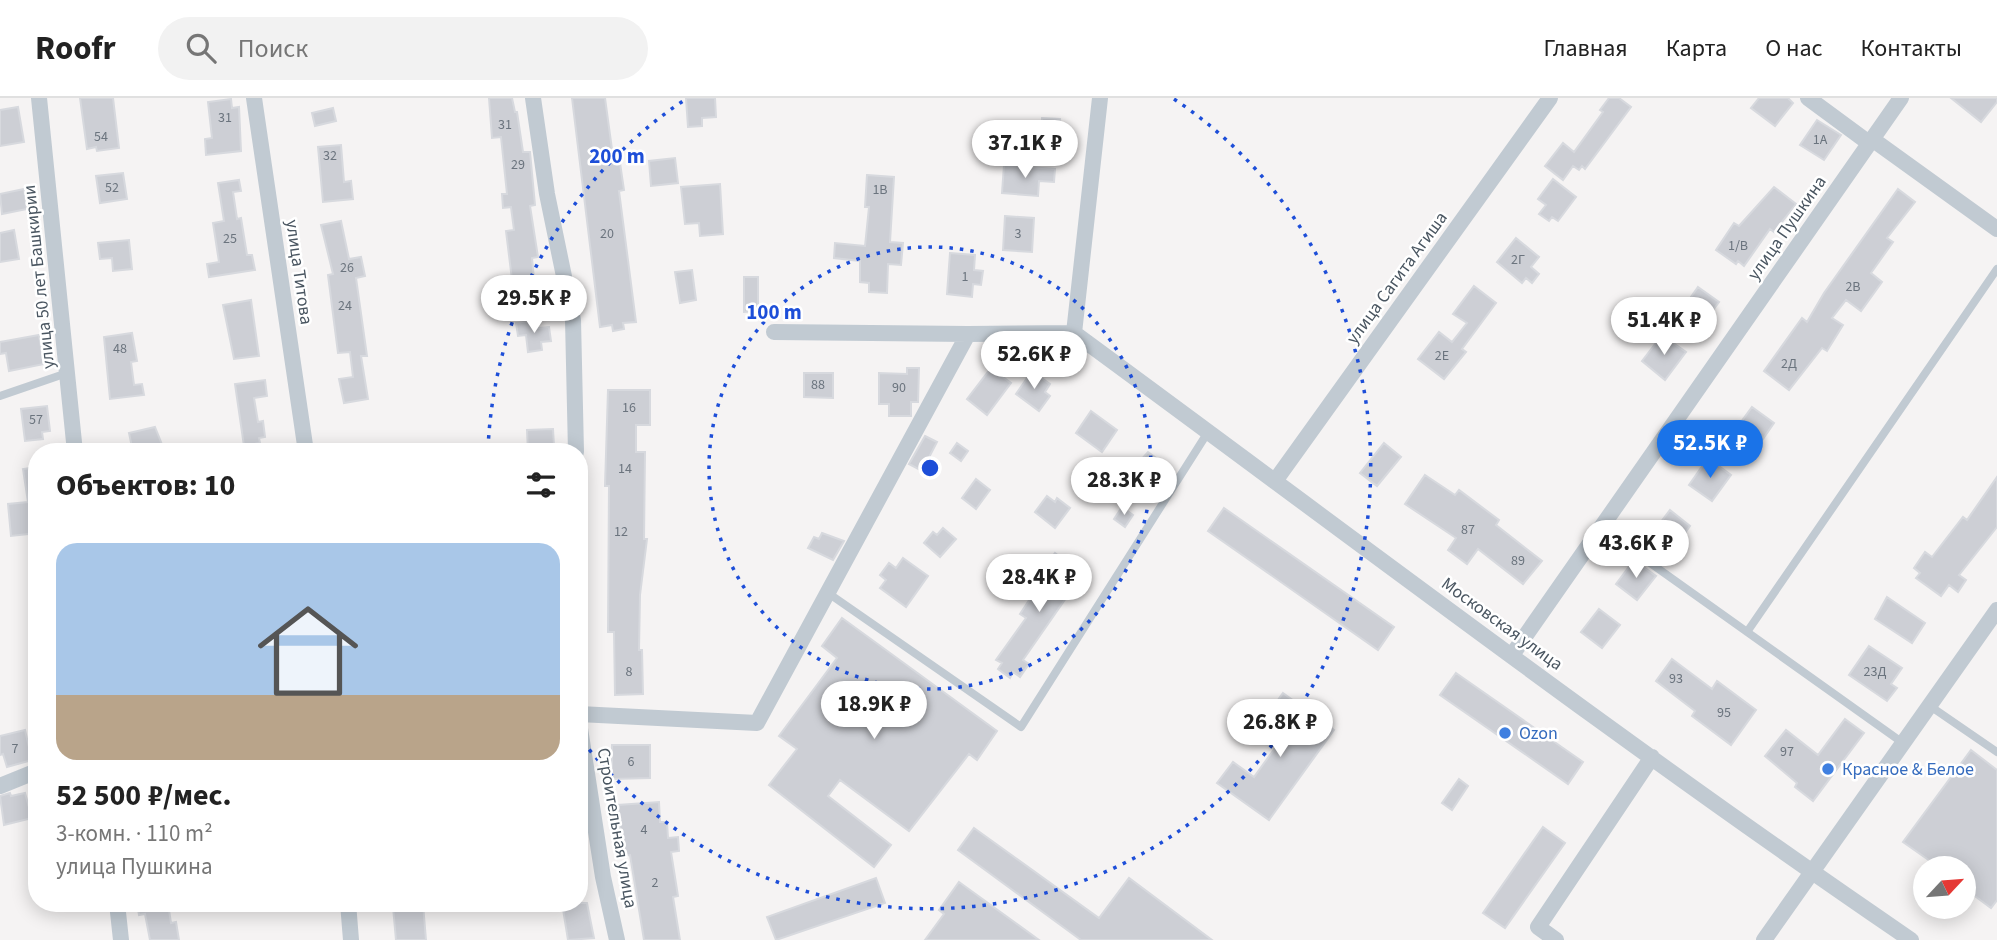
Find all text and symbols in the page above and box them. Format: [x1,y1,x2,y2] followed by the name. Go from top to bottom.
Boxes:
[158,17,648,80] search box
[35,25,116,72] text: Roofr
[182,29,220,67] icon: search
[238,30,308,67] text: Поиск
[1543,31,1628,66] text: Главная
[1666,31,1727,66] text: Карта
[1765,31,1822,66] text: О нас
[1860,31,1962,66] text: Контакты
[218,108,232,128] house number: 31
[498,115,512,135] house number: 31
[960,120,1090,180] pin: 37.1K ₽
[988,126,1062,159] text: 37.1K ₽
[94,127,108,147] house number: 54
[1813,130,1828,150] house number: 1А
[589,141,645,171] text: 200 m
[323,146,337,166] house number: 32
[511,155,525,175] house number: 29
[1742,171,1832,285] street label: улица Пушкина
[105,178,119,198] house number: 52
[872,180,888,200] house number: 1В
[17,184,61,370] street label: улица 50 лет Башкирии
[1340,207,1454,349] street label: улица Сагита Агиша
[279,218,319,326] street label: улица Титова
[600,224,614,244] house number: 20
[1015,224,1022,244] house number: 3
[223,229,237,249] house number: 25
[1728,236,1748,256] house number: 1/В
[1511,250,1525,270] house number: 2Г
[340,258,354,278] house number: 26
[962,267,969,287] house number: 1
[469,275,599,335] pin: 29.5K ₽
[1845,277,1861,297] house number: 2В
[497,281,571,314] text: 29.5K ₽
[338,296,352,316] house number: 24
[746,297,802,327] text: 100 m
[1599,298,1729,357] pin: 51.4K ₽
[1627,303,1701,336] text: 51.4K ₽
[969,331,1099,391] pin: 52.6K ₽
[997,337,1071,370] text: 52.6K ₽
[113,339,127,359] house number: 48
[1435,346,1449,366] house number: 2Е
[1781,354,1797,374] house number: 2Д
[811,375,825,395] house number: 88
[892,378,906,398] house number: 90
[622,398,636,418] house number: 16
[29,410,43,430] house number: 57
[1645,420,1775,480] pin: 52.5K ₽
[1673,426,1747,459] text: 52.5K ₽
[918,456,942,480] centre of rings
[1059,458,1189,517] pin: 28.3K ₽
[618,459,632,479] house number: 14
[1087,463,1161,496] text: 28.3K ₽
[56,464,235,507] text: Объектов: 10
[522,466,560,504] icon: filters
[1461,520,1475,540] house number: 87
[1571,520,1701,580] pin: 43.6K ₽
[614,522,628,542] house number: 12
[1599,526,1673,559] text: 43.6K ₽
[1511,551,1525,571] house number: 89
[974,554,1104,614] pin: 28.4K ₽
[1002,560,1076,593] text: 28.4K ₽
[1436,571,1568,677] street label: Московская улица
[245,588,371,714] icon: home
[626,662,633,682] house number: 8
[1864,662,1886,682] house number: 23Д
[1669,669,1683,689] house number: 93
[809,682,939,741] pin: 18.9K ₽
[837,687,911,720] text: 18.9K ₽
[1215,700,1345,759] pin: 26.8K ₽
[1717,703,1731,723] house number: 95
[1243,705,1317,738] text: 26.8K ₽
[1519,721,1558,746] place label: Ozon
[1497,725,1513,741] marker: Ozon
[12,739,19,759] house number: 7
[1780,742,1794,762] house number: 97
[591,746,643,910] street label: Строительная улица
[628,752,635,772] house number: 6
[1842,757,1974,782] place label: Красное & Белое
[1820,761,1836,777] marker: Красное & Белое
[56,774,232,817] text: 52 500 ₽/мес.
[56,817,213,850] text: 3-комн. · 110 m²
[641,820,648,840] house number: 4
[56,850,213,883] text: улица Пушкина
[1913,856,1976,919] north arrow
[1913,856,1976,919] map controls
[652,873,659,893] house number: 2

